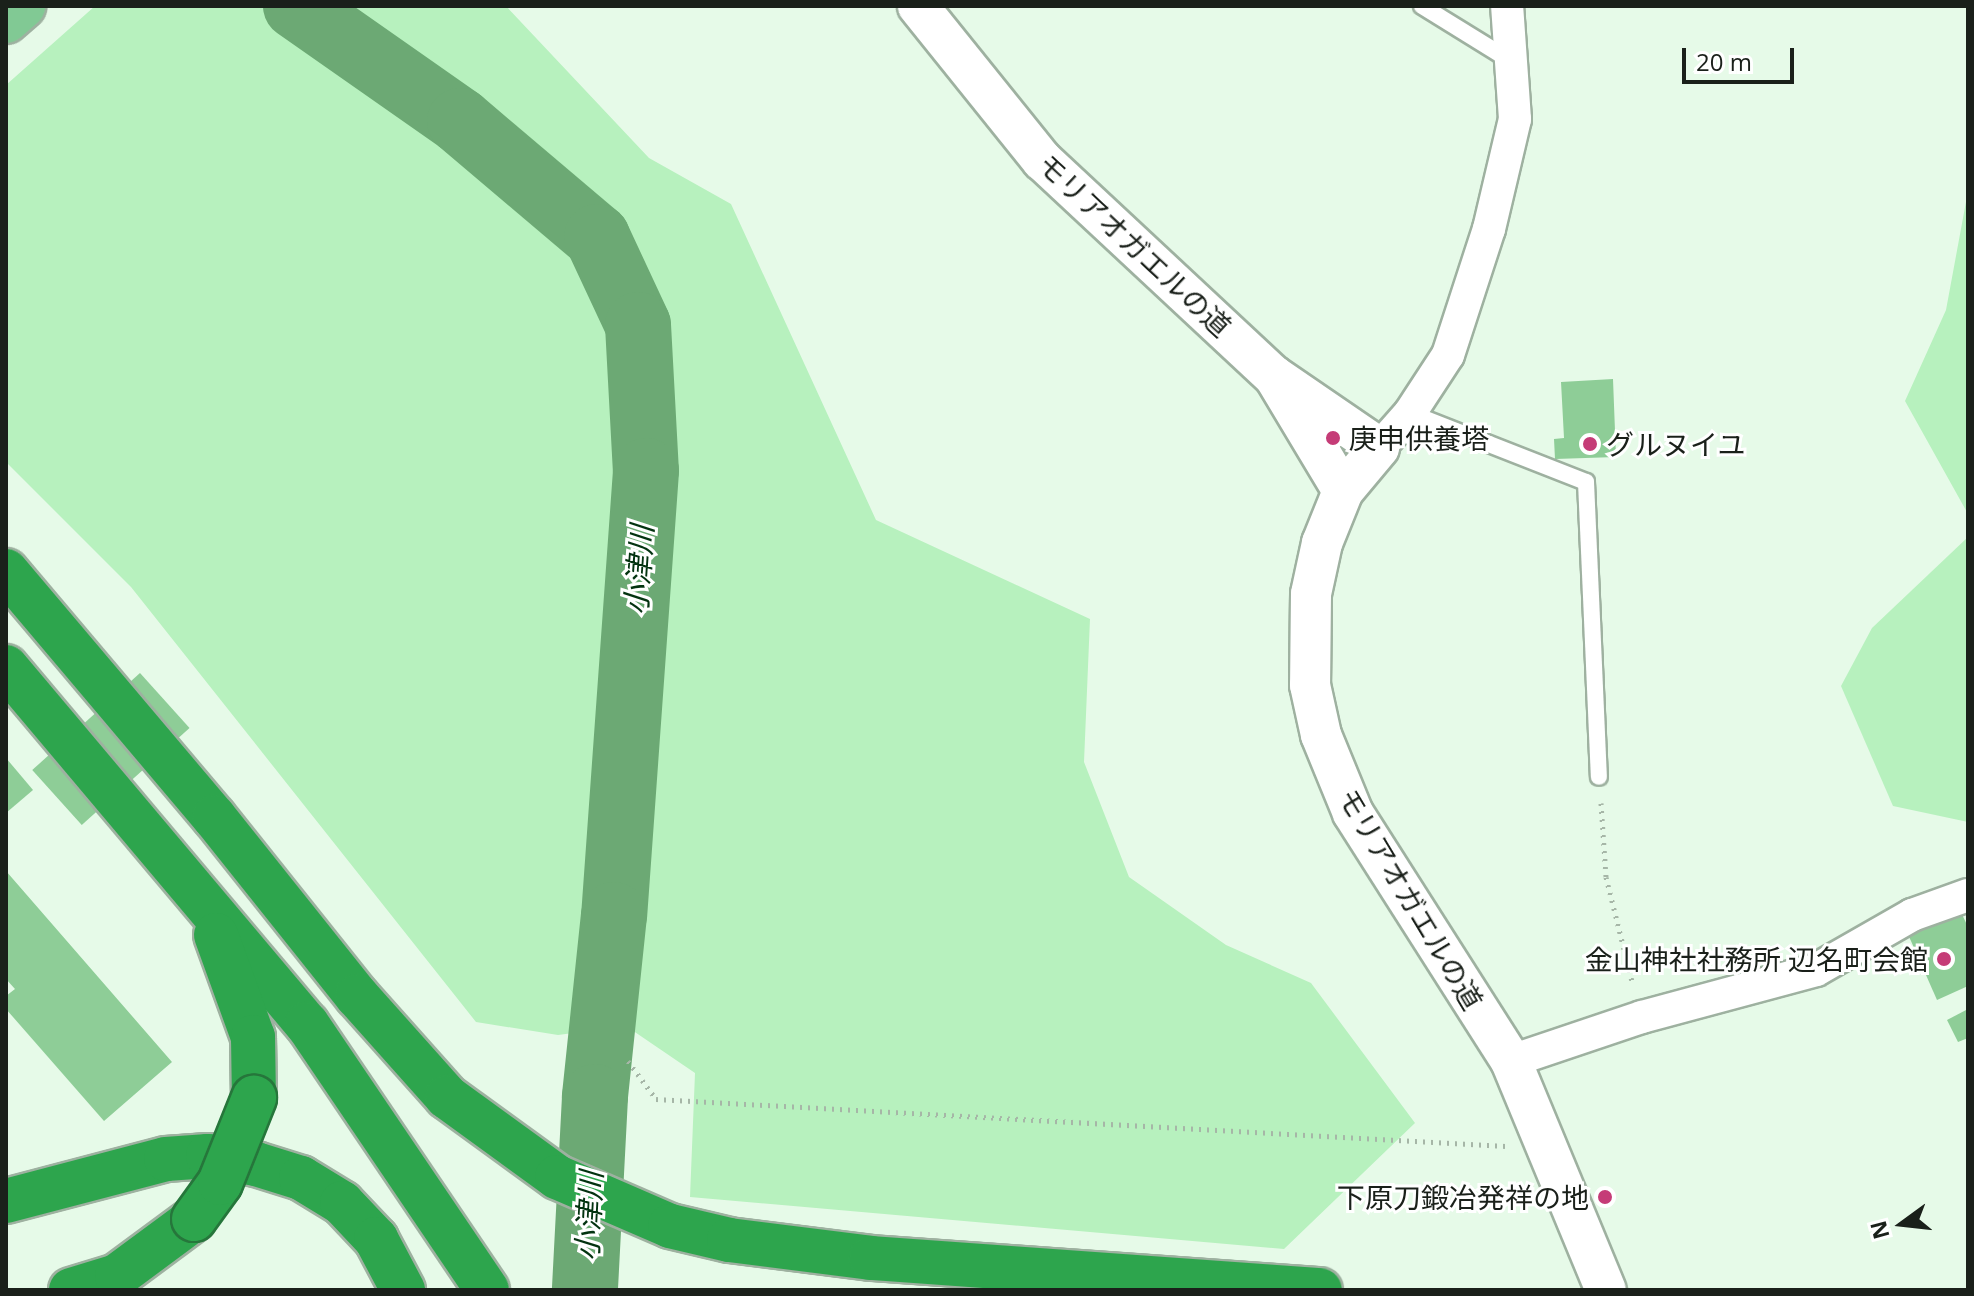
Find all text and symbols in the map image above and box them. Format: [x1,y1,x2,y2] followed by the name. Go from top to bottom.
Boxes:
[1686,32,1798,82] scale bar
[1696,45,1752,78] text: 20 m
[1031,147,1239,343] street label: モリアオガエルの道
[1349,421,1489,455] place label: 庚申供養塔
[1606,427,1746,461] place label: グルヌイユ
[1324,429,1342,447] marker: 庚申供養塔
[1581,435,1599,453] marker: グルヌイユ
[618,524,660,616] water label: 小津川
[1332,782,1490,1016] street label: モリアオガエルの道
[1585,942,1928,976] place label: 金山神社社務所 辺名町会館
[1935,950,1953,968] marker: 金山神社社務所 辺名町会館
[569,1170,609,1262] water label: 小津川
[1337,1180,1589,1214] place label: 下原刀鍛冶発祥の地
[1862,1184,1942,1264] north arrow
[1596,1188,1614,1206] marker: 下原刀鍛冶発祥の地
[1862,1218,1896,1243] text: N

